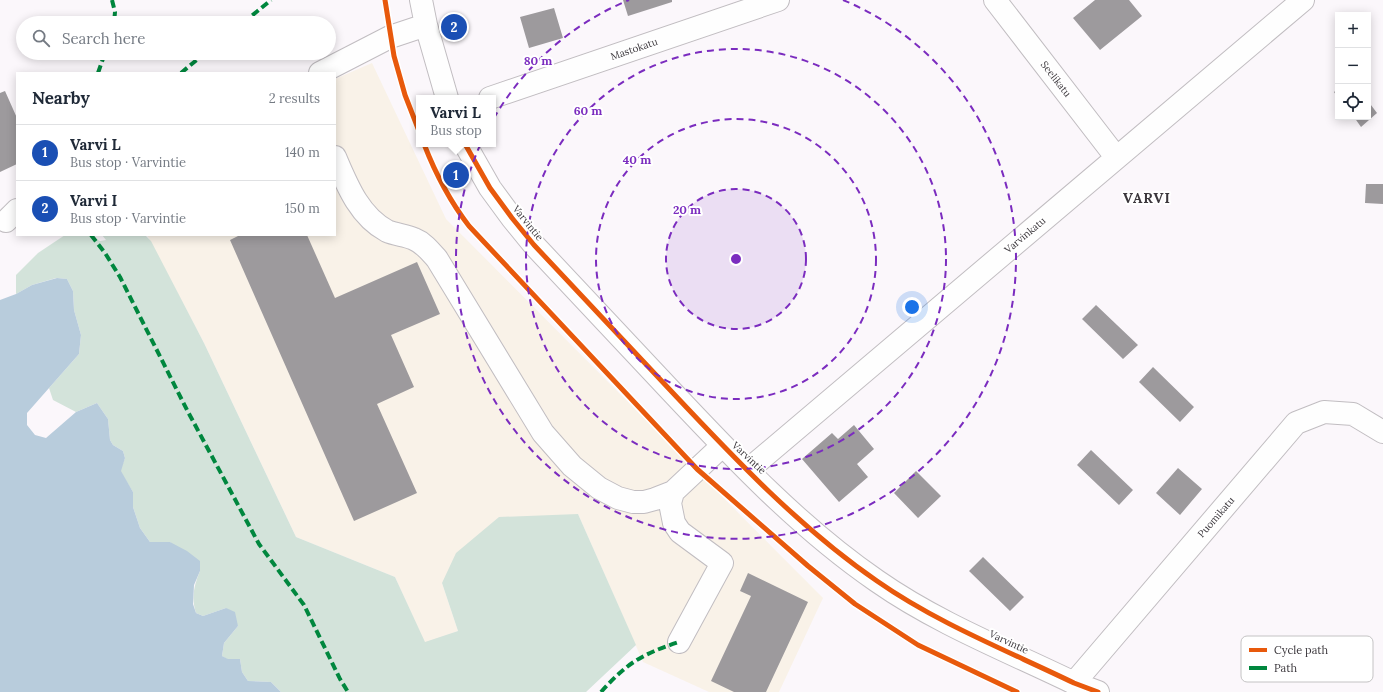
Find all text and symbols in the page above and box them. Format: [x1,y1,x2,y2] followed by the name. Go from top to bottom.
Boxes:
[441,12,467,42] pin: 2
[1335,12,1371,120] map controls
[1335,12,1371,48] button: +
[16,16,336,60] search box
[30,27,52,49] icon: search
[62,29,145,48] text: Search here
[609,35,659,63] street label: Mastokatu
[1335,48,1371,84] button: −
[524,53,552,68] text: 80 m
[1038,58,1074,100] street label: Seelikatu
[1335,84,1371,120] button: locate
[32,87,90,109] text: Nearby
[269,90,320,107] text: 2 results
[416,95,496,147] popup
[430,103,481,122] text: Varvi L
[574,103,602,118] text: 60 m
[430,122,482,139] text: Bus stop
[70,135,121,154] text: Varvi L
[42,144,48,161] text: 1
[285,144,320,161] text: 140 m
[623,152,651,167] text: 40 m
[70,154,186,171] text: Bus stop · Varvintie
[443,160,469,190] pin: 1
[1123,189,1171,207] district label: VARVI
[70,191,117,210] text: Varvi I
[42,200,48,217] text: 2
[285,200,320,217] text: 150 m
[509,202,547,244] street label: Varvintie
[673,202,701,217] text: 20 m
[70,210,186,227] text: Bus stop · Varvintie
[1001,214,1048,257] street label: Varvinkatu
[729,252,743,266] centre of rings
[902,297,922,317] your location
[729,438,769,477] street label: Varvintie
[1195,494,1237,540] street label: Puomikatu
[986,627,1031,657] street label: Varvintie
[1241,636,1373,682] legend
[1274,643,1329,657] text: Cycle path
[1274,661,1297,675] text: Path

